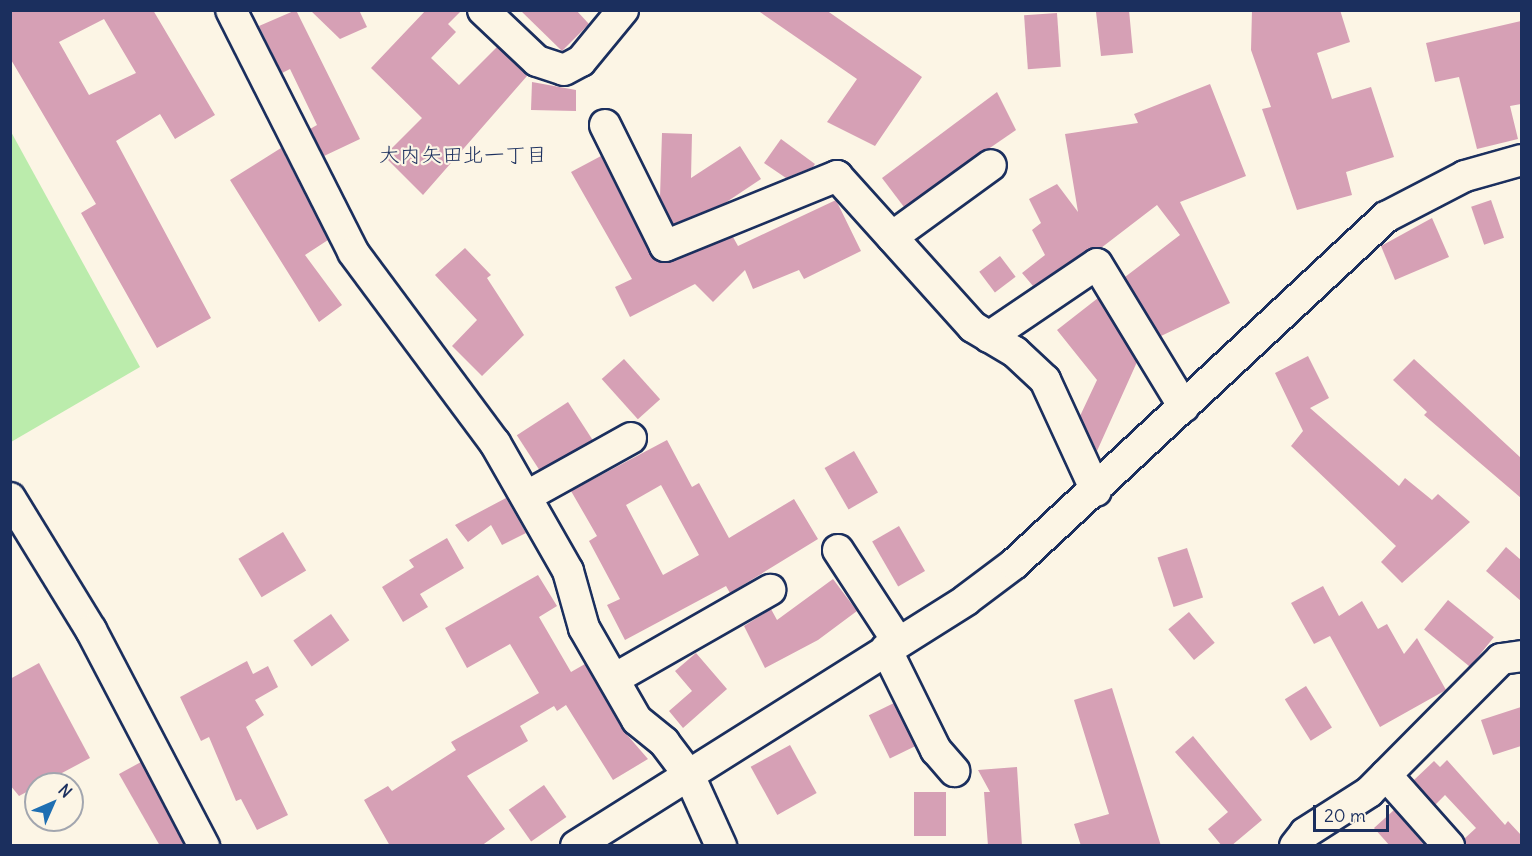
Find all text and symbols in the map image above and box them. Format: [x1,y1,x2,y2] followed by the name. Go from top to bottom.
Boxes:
[379,142,547,168] district label: 大内矢田北一丁目
[24,772,84,832] north arrow
[54,780,76,802] text: N
[1316,793,1392,831] scale bar
[1324,804,1366,827] text: 20 m

